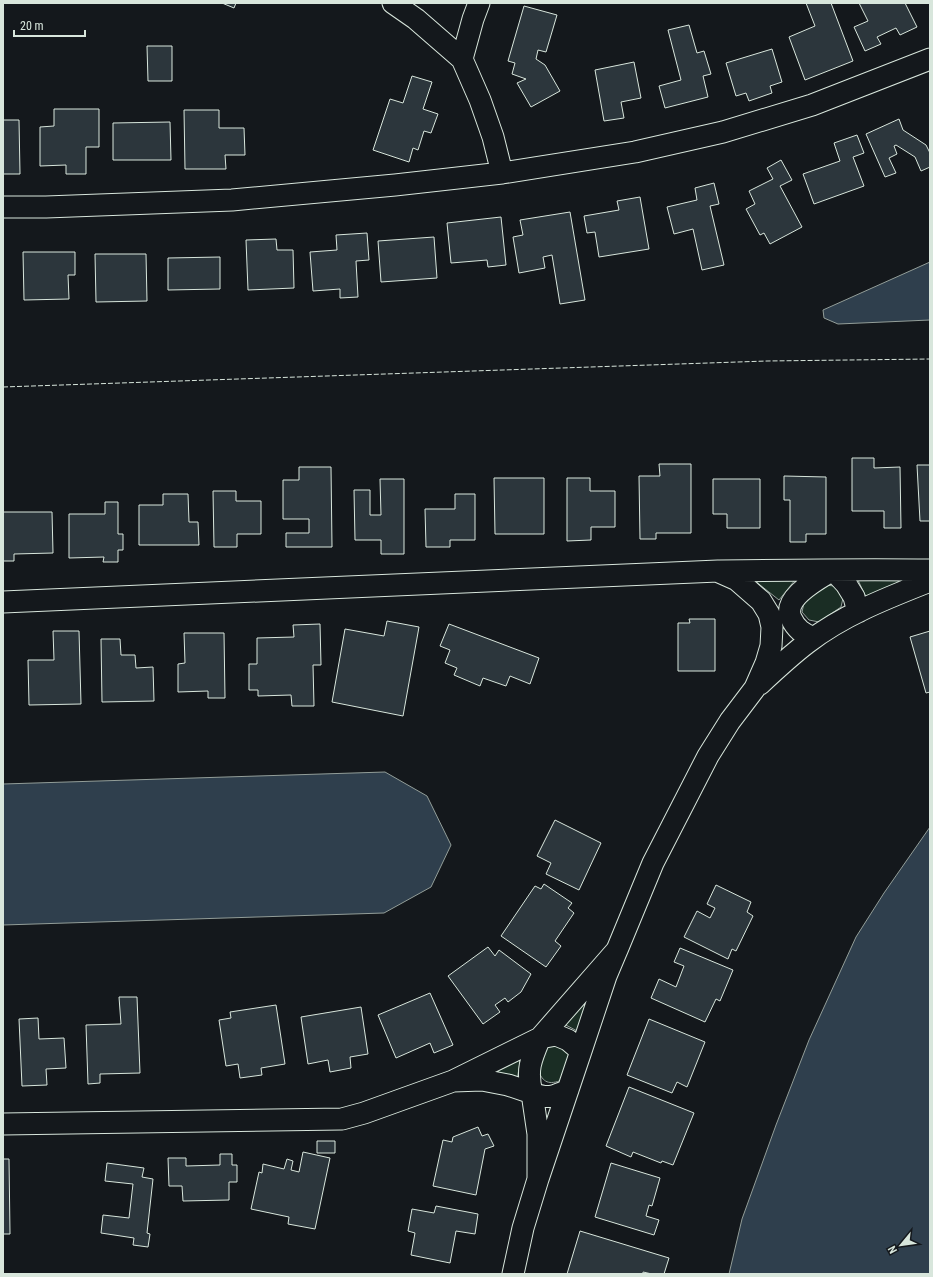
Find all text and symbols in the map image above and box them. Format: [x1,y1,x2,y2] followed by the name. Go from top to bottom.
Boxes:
[14,12,85,38] scale bar
[20,19,44,33] text: 20 m
[881,1225,921,1265] north arrow
[885,1243,900,1256] text: N

